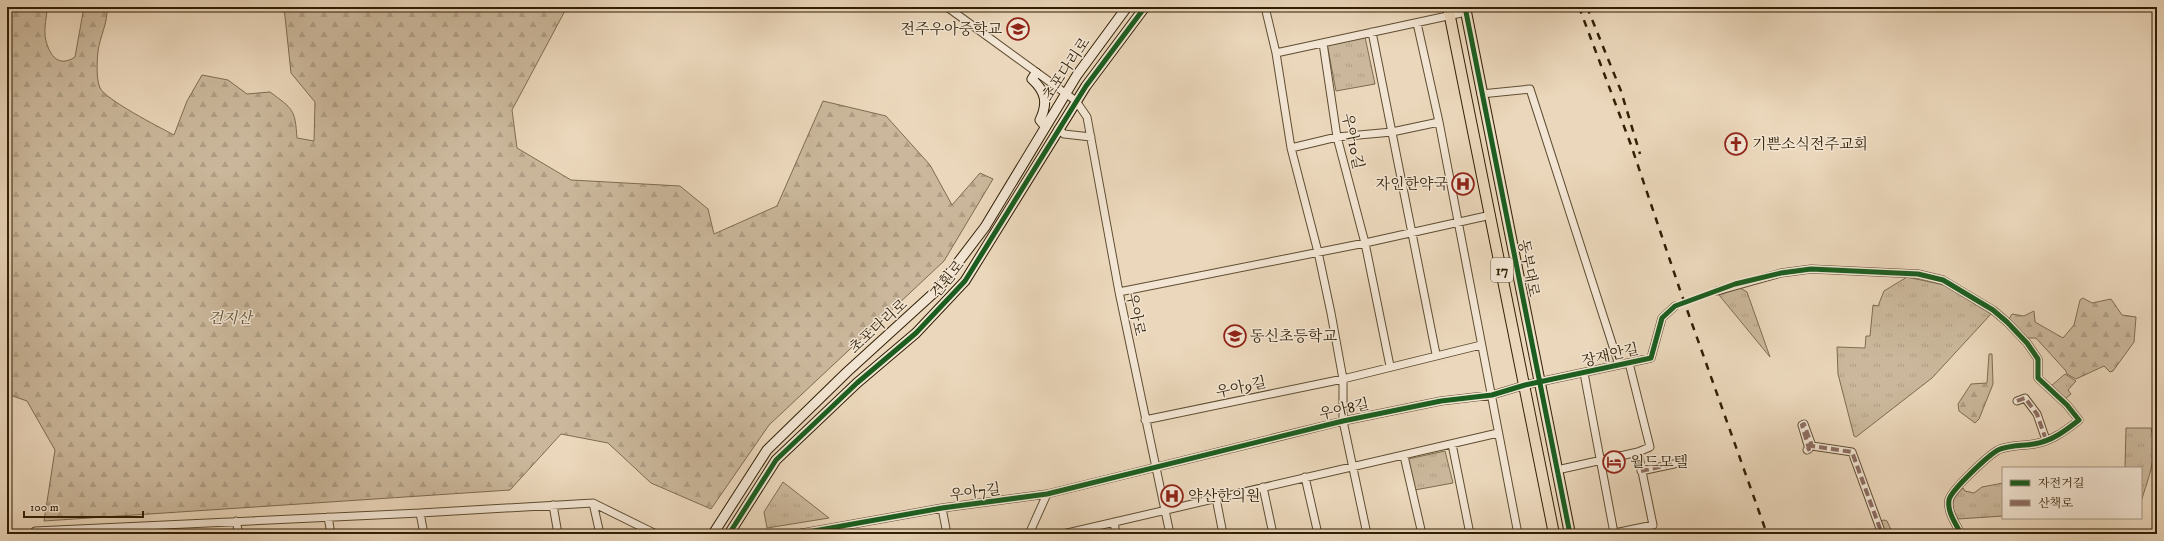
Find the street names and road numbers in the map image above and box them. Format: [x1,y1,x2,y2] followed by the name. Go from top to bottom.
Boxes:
[1038,34,1095,105] street label: 초포다리로
[1337,111,1368,171] street label: 우아10길
[1514,238,1543,299] street label: 동부대로
[926,256,969,302] street label: 견훤로
[1491,258,1513,282] road number: 17
[1122,291,1149,338] street label: 우아로
[845,295,912,358] street label: 초포다리로
[1580,340,1640,371] street label: 장재안길
[1214,373,1268,402] street label: 우아9길
[1317,394,1371,424] street label: 우아8길
[948,480,1002,505] street label: 우아7길

